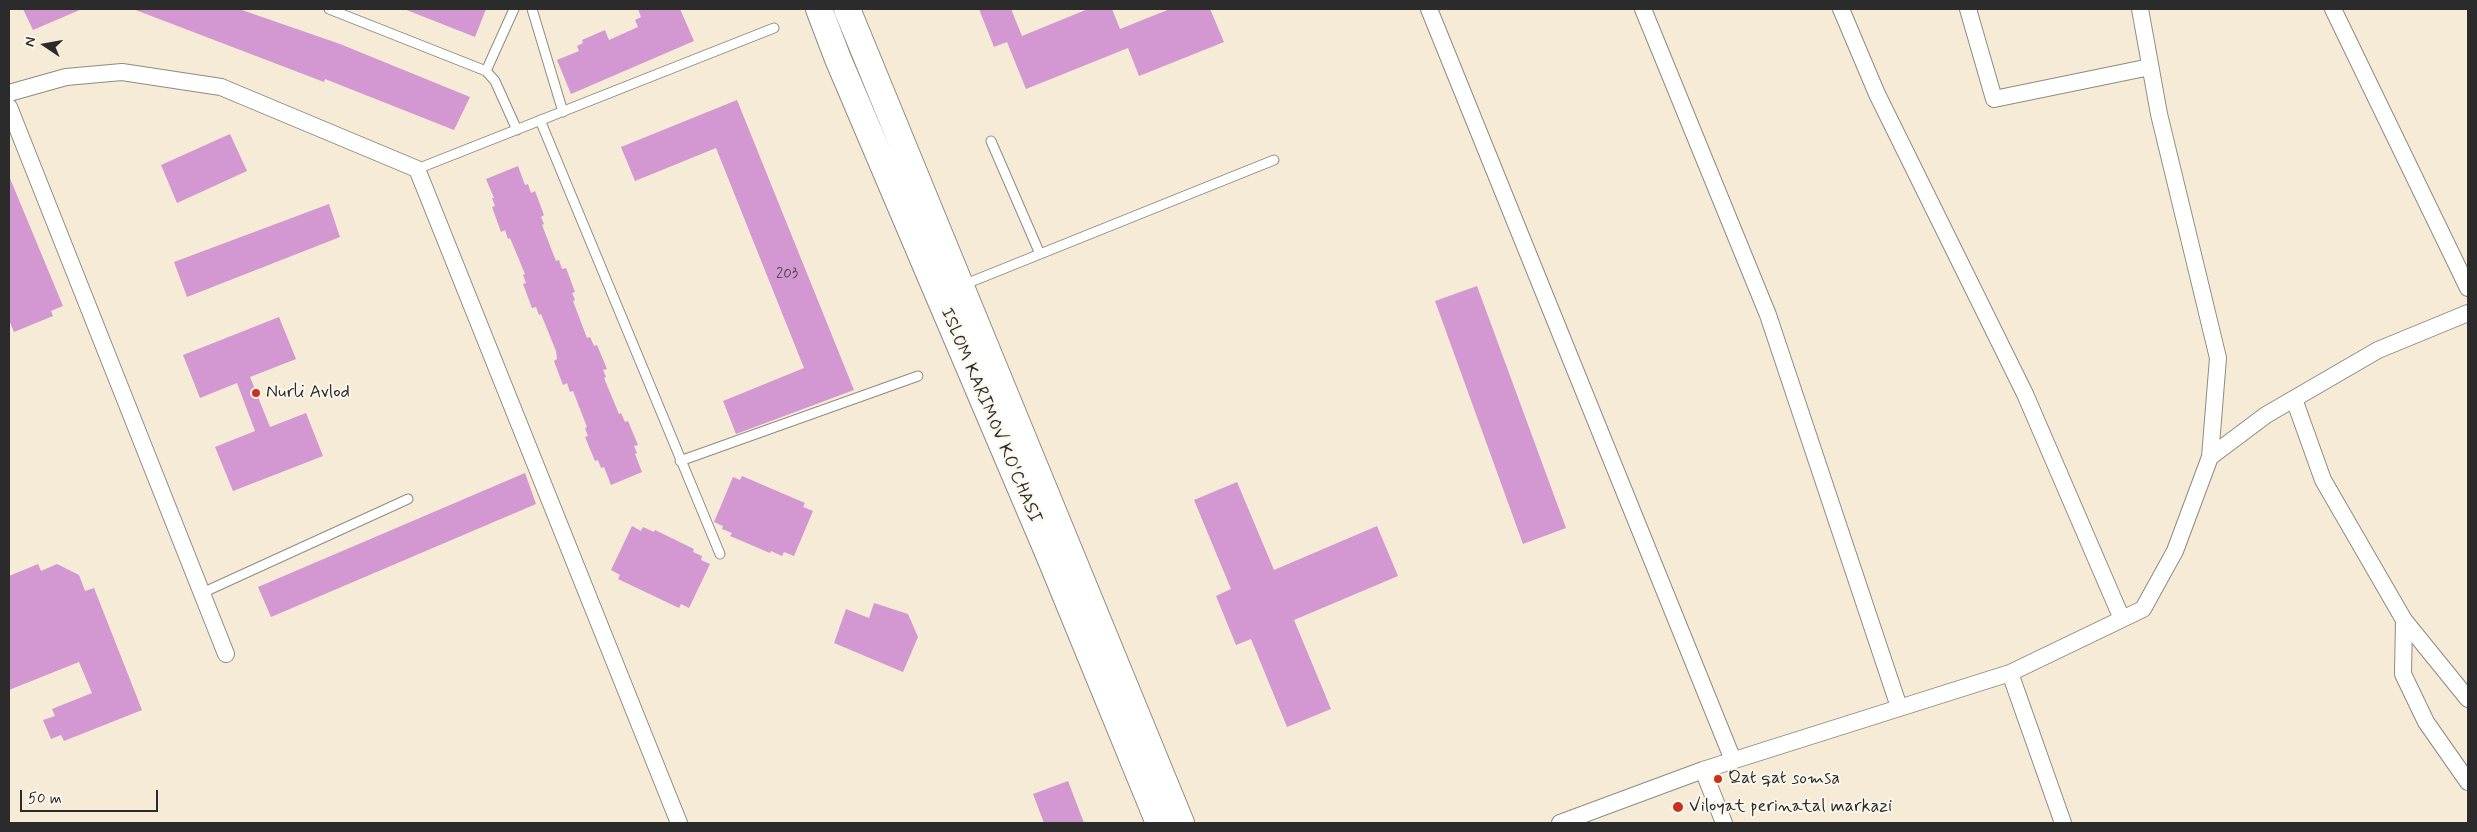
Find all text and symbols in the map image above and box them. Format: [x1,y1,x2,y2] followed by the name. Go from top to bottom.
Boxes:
[20,20,70,70] north arrow
[21,35,40,48] text: N
[776,266,798,284] house number: 203
[935,305,1045,527] street label: ISLOM KARIMOV KO'CHASI
[266,382,350,404] place label: Nurli Avlod
[250,387,262,399] marker: Nurli Avlod
[1728,768,1840,790] place label: Qat qat somsa
[1712,773,1724,785] marker: Qat qat somsa
[22,780,160,812] scale bar
[28,789,62,809] text: 50 m
[1689,796,1892,818] place label: Viloyat perinatal markazi
[1671,800,1685,814] marker: Viloyat perinatal markazi

